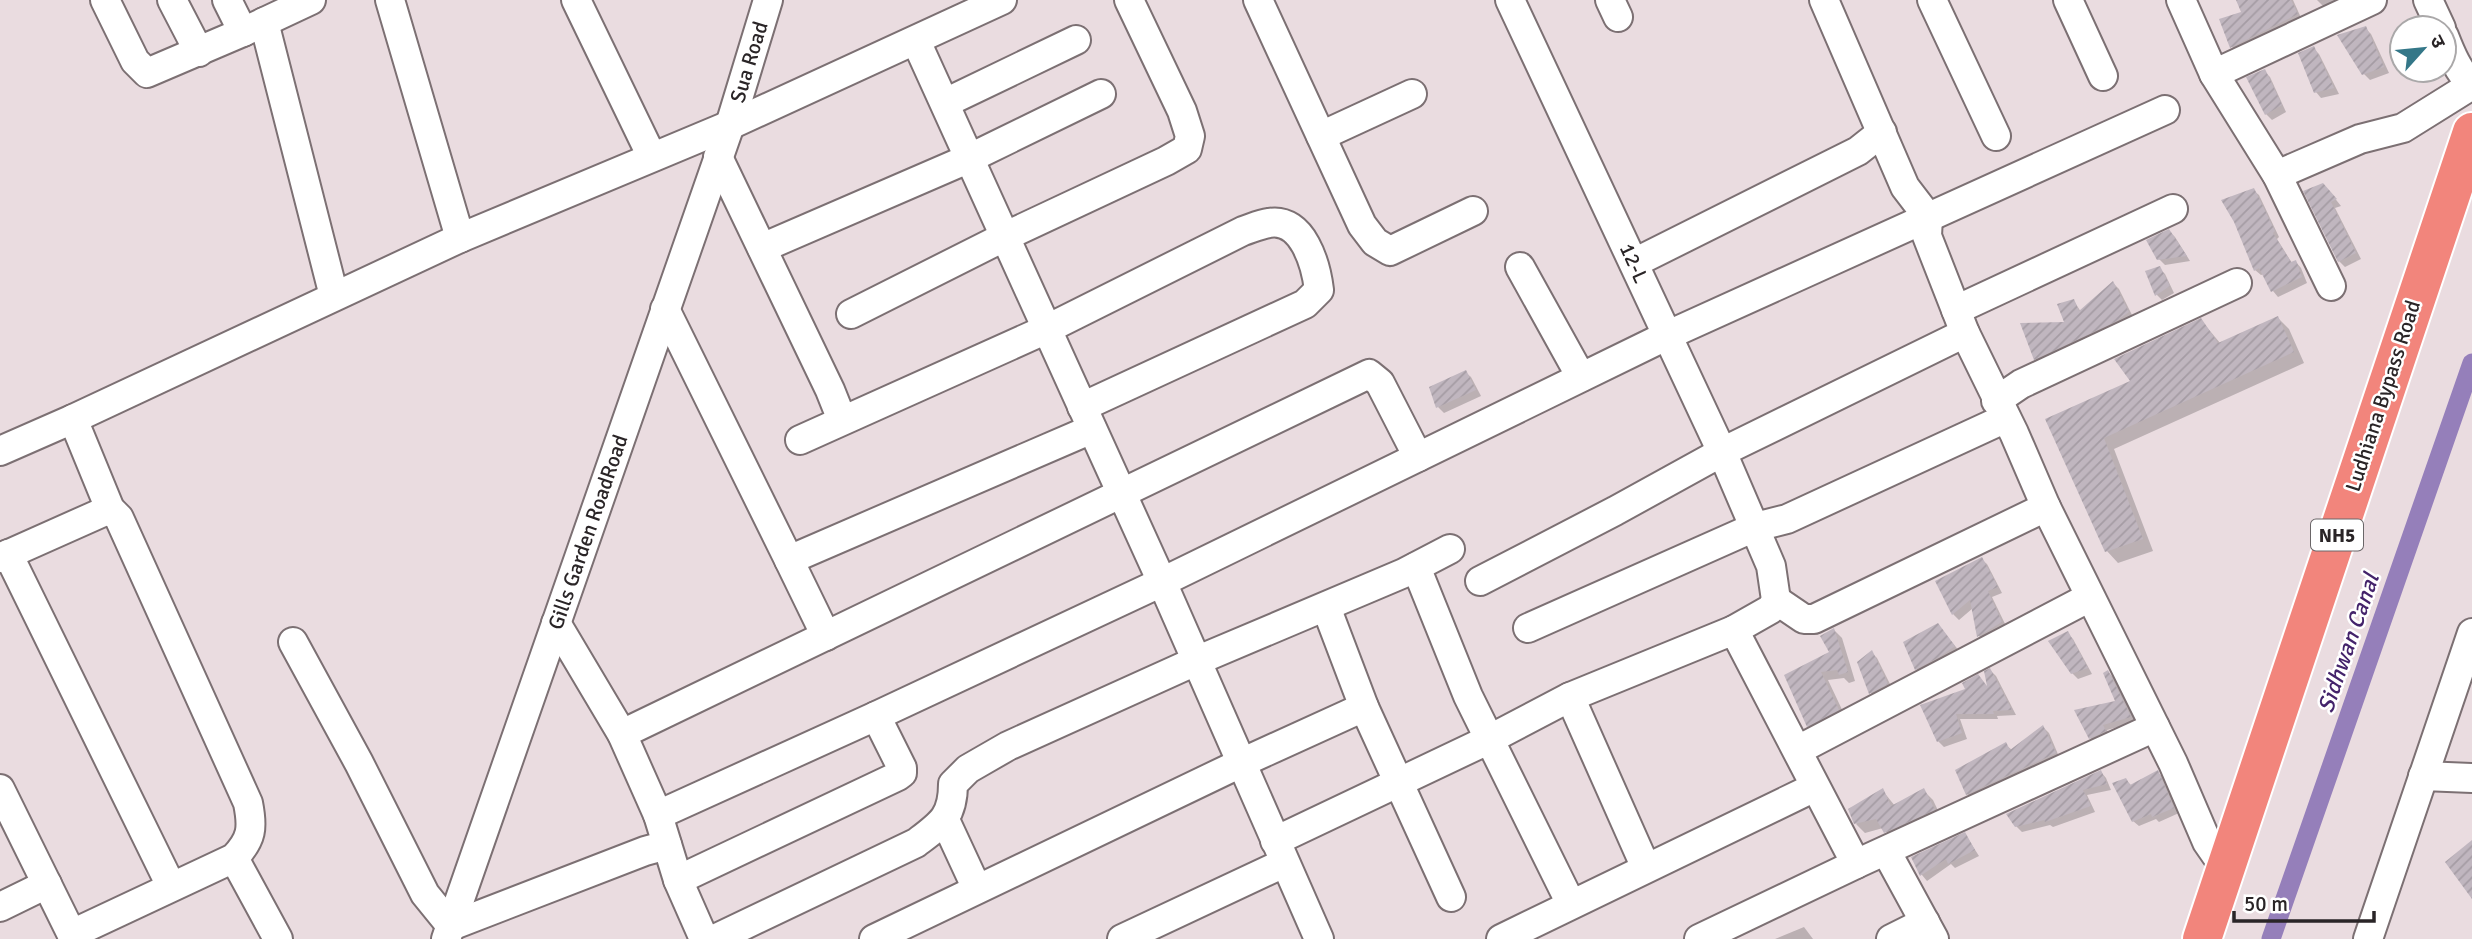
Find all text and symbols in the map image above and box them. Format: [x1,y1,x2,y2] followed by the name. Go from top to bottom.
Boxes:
[2388,14,2458,84] north arrow
[724,18,774,106] street label: Sua Road
[2424,31,2451,53] text: उ
[1614,239,1654,287] street label: 12-L
[2340,297,2426,495] street label: Ludhiana Bypass Road
[542,431,634,633] street label: Gills Garden RoadRoad
[2311,520,2363,550] road number: NH5
[2311,568,2387,717] water label: Sidhwan Canal
[2234,880,2374,924] scale bar
[2244,891,2288,917] text: 50 m

